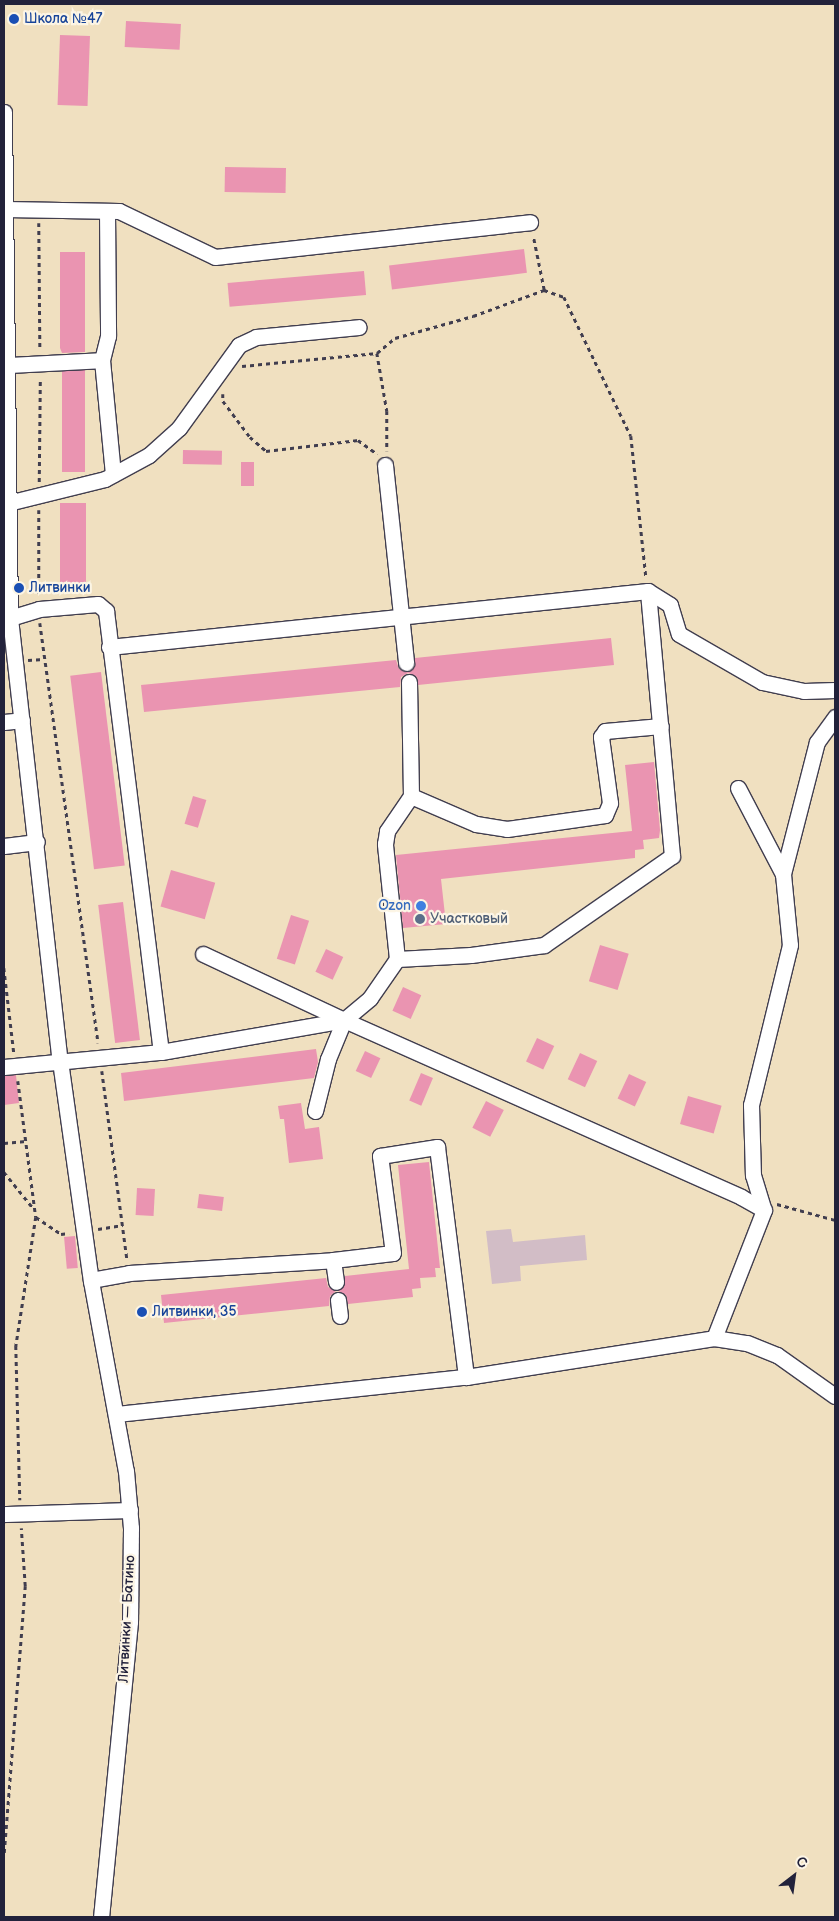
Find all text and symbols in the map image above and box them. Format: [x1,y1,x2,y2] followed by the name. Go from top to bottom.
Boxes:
[24,11,102,27] place label: Школа №47
[8,13,20,25] marker: Школа №47
[29,580,91,596] place label: Литвинки
[13,582,25,594] marker: Литвинки
[378,898,411,914] place label: Ozon
[415,900,427,912] marker: Ozon
[430,911,508,927] place label: Участковый
[414,913,426,925] marker: Участковый
[152,1304,237,1320] place label: Литвинки, 35
[136,1306,148,1318] marker: Литвинки, 35
[115,1554,139,1684] street label: Литвинки — Батино
[769,1851,819,1901] north arrow
[793,1853,810,1872] text: С

